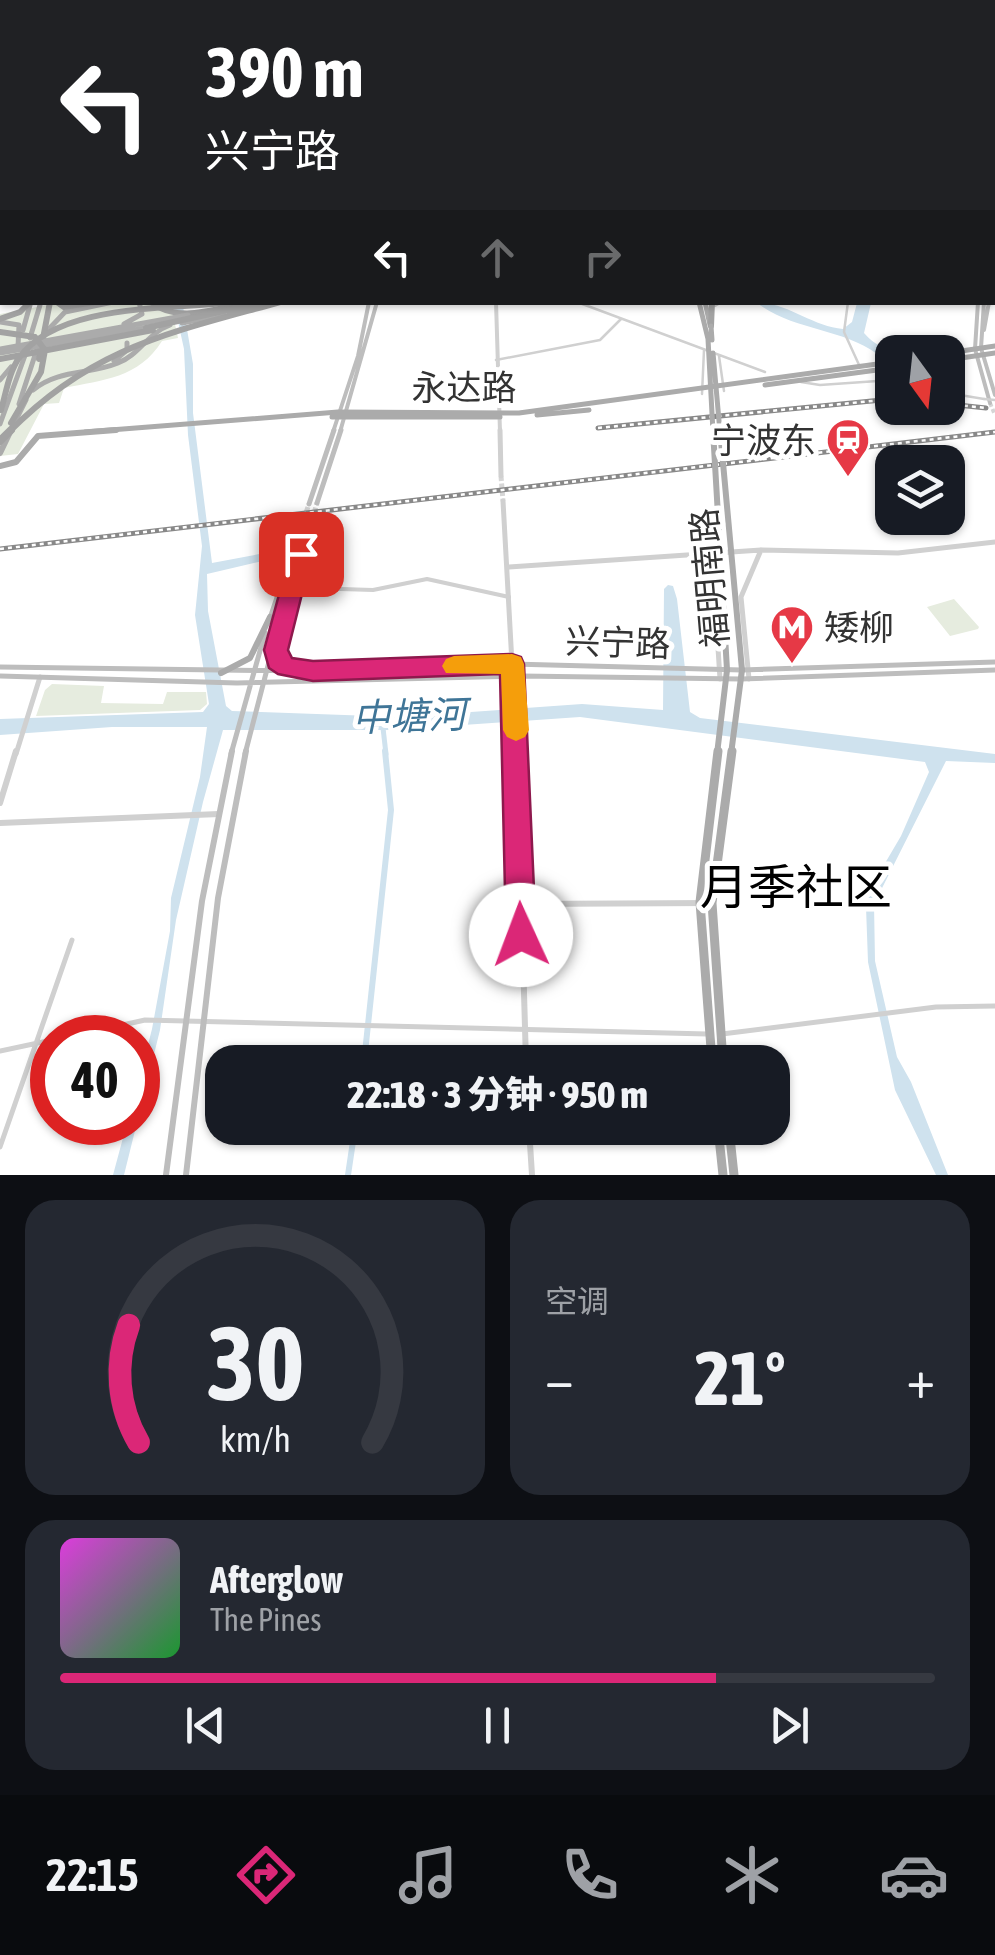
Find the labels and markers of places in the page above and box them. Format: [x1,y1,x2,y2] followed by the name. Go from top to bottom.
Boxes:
[825,417,871,478] station icon: 宁波东
[711,420,816,460] place label: 宁波东
[259,512,344,597] pin
[769,604,815,665] metro station icon: 矮柳
[824,607,894,647] place label: 矮柳

